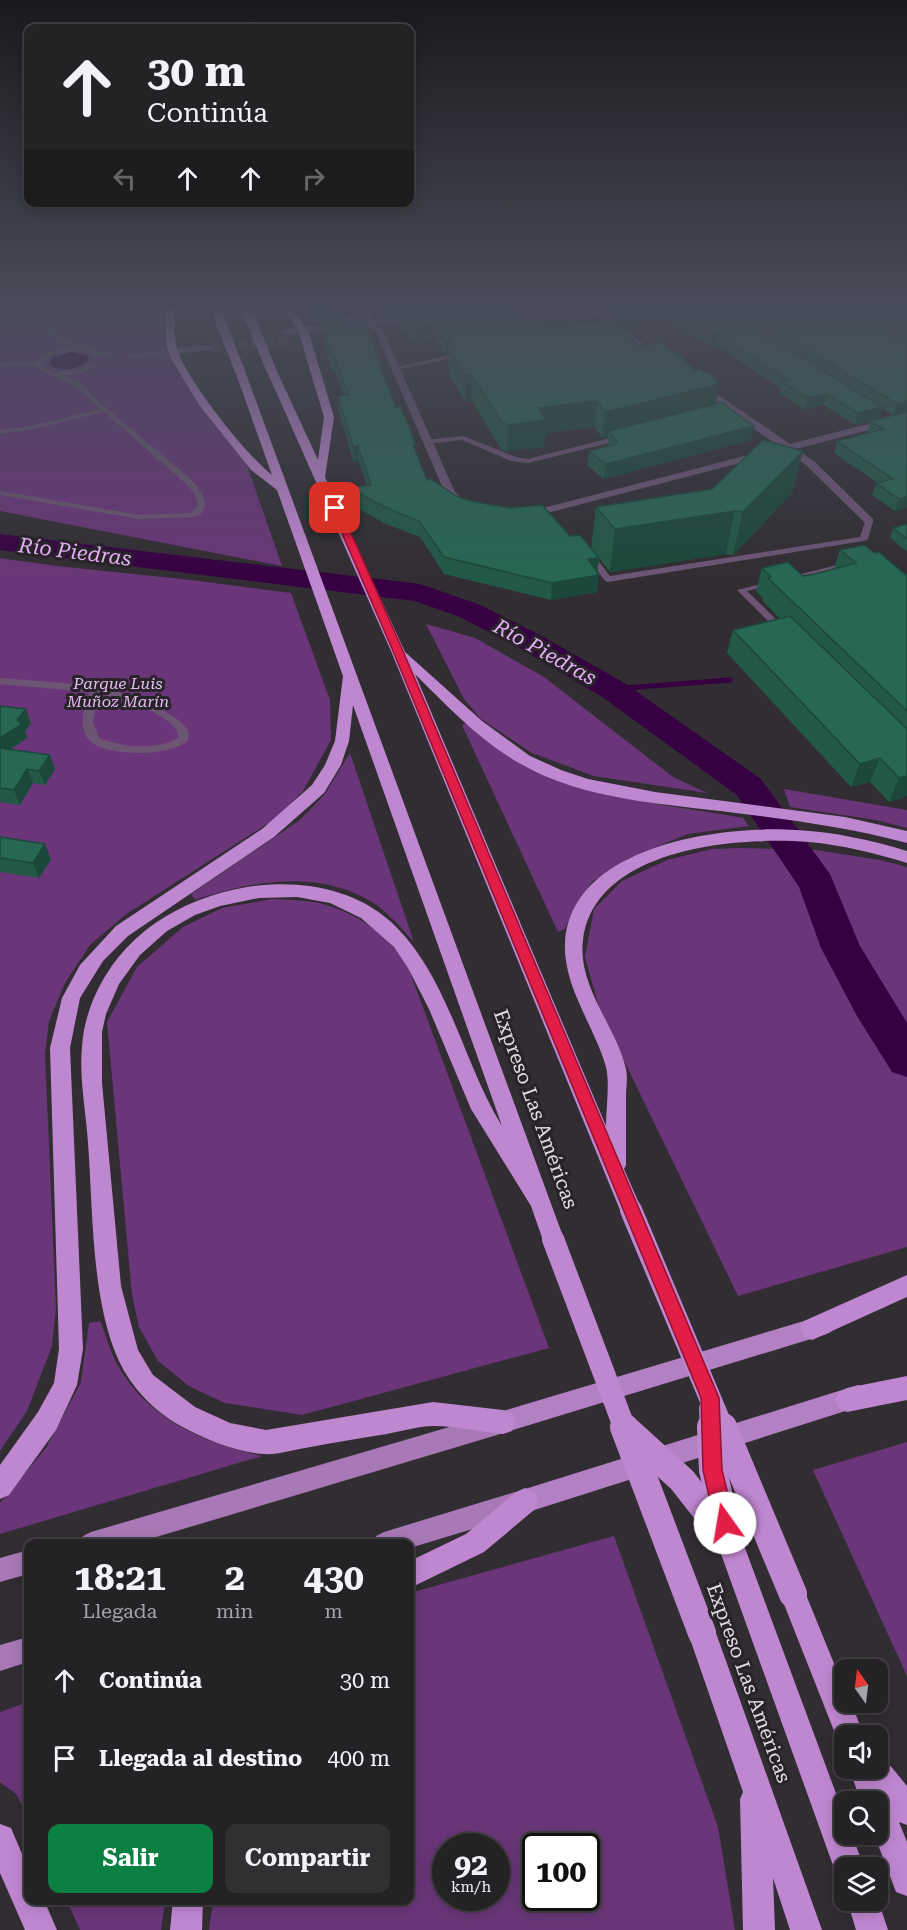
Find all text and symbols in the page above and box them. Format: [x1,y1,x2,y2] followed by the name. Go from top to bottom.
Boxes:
[147,47,245,96] text: 30 m
[48,48,126,126] icon: ahead
[147,97,268,129] text: Continúa
[108,162,141,195] icon: left
[171,162,204,195] icon: ahead
[234,162,267,195] icon: ahead
[297,162,330,195] icon: right
[309,482,360,533] pin
[318,491,351,524] icon: arrive
[16,533,133,571] water label: Río Piedras
[489,614,601,690] water label: Río Piedras
[66,674,169,711] park label: Parque Luis Muñoz Marín
[489,1006,583,1212] street label: Expreso Las Américas
[693,1491,757,1555] position arrow
[74,1557,166,1599] text: 18:21
[225,1557,245,1599] text: 2
[304,1557,364,1599] text: 430
[702,1580,796,1786] street label: Expreso Las Américas
[83,1599,157,1623] text: Llegada
[216,1599,253,1623] text: min
[325,1599,343,1623] text: m
[834,1659,888,1713] north arrow
[834,1659,888,1911] map controls
[48,1664,81,1697] icon: ahead
[99,1668,202,1693] text: Continúa
[340,1668,390,1693] text: 30 m
[834,1725,888,1779] button: sound
[48,1742,81,1775] icon: arrive
[99,1746,302,1771] text: Llegada al destino
[327,1746,390,1771] text: 400 m
[834,1791,888,1845] button: search
[48,1824,213,1893] button: Salir
[225,1824,390,1893] button: Compartir
[522,1833,600,1911] speed limit sign: 100
[454,1847,488,1882] text: 92
[834,1857,888,1911] button: layers
[451,1878,491,1896] text: km/h

